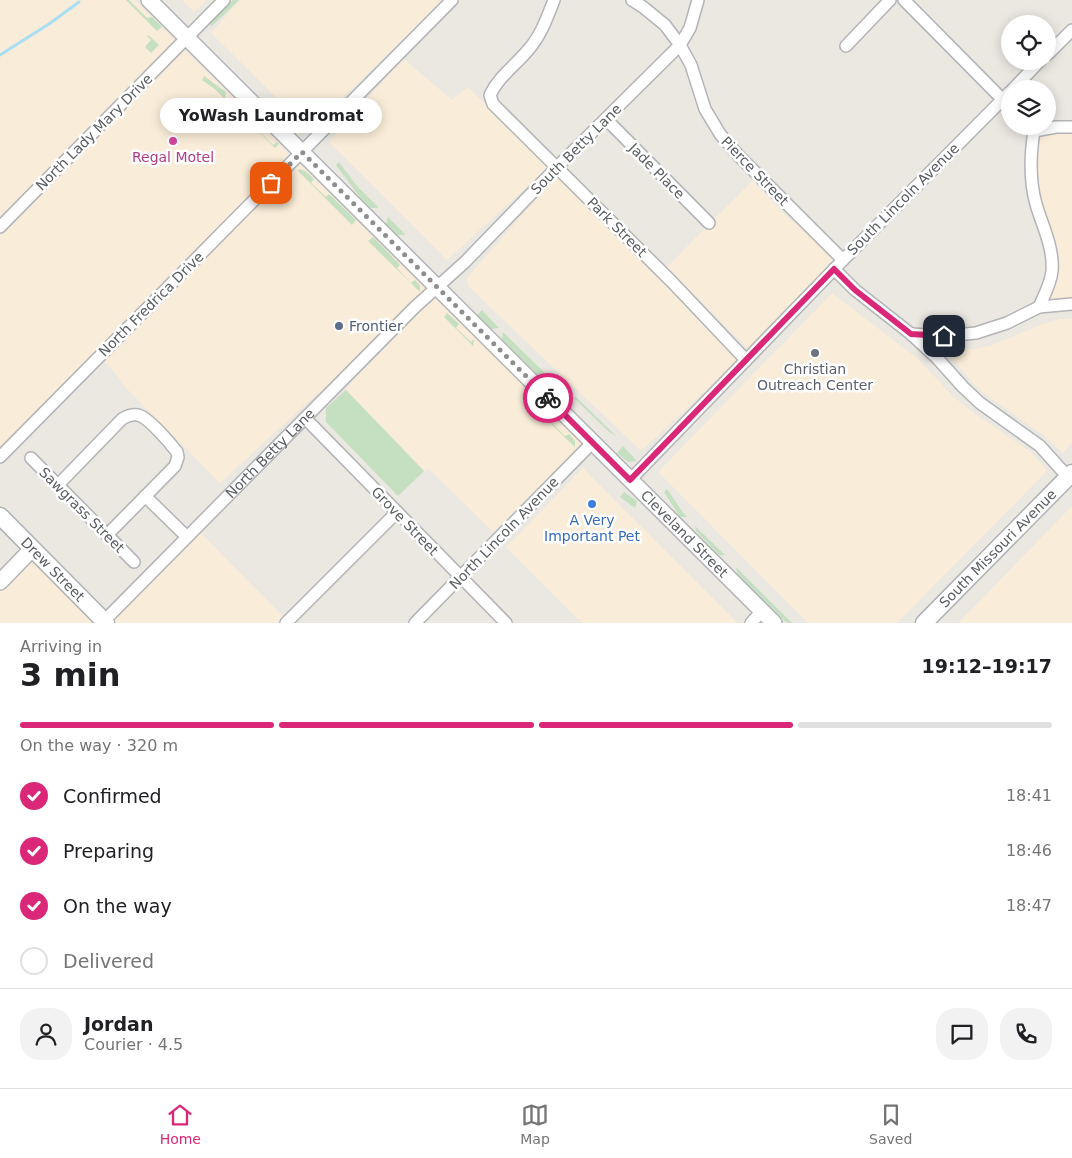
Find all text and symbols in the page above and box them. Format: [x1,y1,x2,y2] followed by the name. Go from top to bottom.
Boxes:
[1001,15,1056,135] map controls
[1001,15,1056,70] button: locate
[32,70,156,194] street label: North Lady Mary Drive
[1001,80,1056,135] button: layers
[160,98,382,133] callout: YoWash Laundromat
[528,101,624,197] street label: South Betty Lane
[179,106,363,125] text: YoWash Laundromat
[718,133,792,209] street label: Pierce Street
[167,135,179,147] marker: Regal Motel
[625,139,688,202] street label: Jade Place
[844,140,962,258] street label: South Lincoln Avenue
[132,149,214,165] place label: Regal Motel
[250,162,292,204] pin
[257,169,285,197] icon: bag
[584,194,650,260] street label: Park Street
[95,248,207,360] street label: North Fredrica Drive
[923,315,965,357] pin
[349,318,403,334] place label: Frontier
[333,320,345,332] marker: Frontier
[930,322,958,350] icon: home
[809,347,821,359] marker: Christian Outreach Center
[757,361,873,393] place label: Christian Outreach Center
[523,373,573,423] courier
[534,384,562,412] icon: bike
[222,405,318,501] street label: North Betty Lane
[36,464,128,556] street label: Sawgrass Street
[446,474,562,592] street label: North Lincoln Avenue
[368,484,442,559] street label: Grove Street
[936,486,1059,611] street label: South Missouri Avenue
[638,487,732,581] street label: Cleveland Street
[586,498,598,510] marker: A Very Important Pet
[544,512,640,544] place label: A Very Important Pet
[18,534,88,605] street label: Drew Street
[20,637,102,656] text: Arriving in
[922,655,1052,677] text: 19:12–19:17
[20,656,121,694] text: 3 min
[20,736,178,755] text: On the way · 320 m
[20,782,48,810] icon: check
[63,785,162,807] text: Confirmed
[1006,786,1052,805] text: 18:41
[20,837,48,865] icon: check
[63,840,154,862] text: Preparing
[1006,841,1052,860] text: 18:46
[20,892,48,920] icon: check
[63,895,172,917] text: On the way
[1006,896,1052,915] text: 18:47
[63,950,154,972] text: Delivered
[20,1008,72,1060] button: person
[936,1008,988,1060] button: chat
[1000,1008,1052,1060] button: phone
[84,1013,153,1035] text: Jordan
[84,1035,183,1054] text: Courier · 4.5
[160,1101,201,1147] tab: Home
[520,1101,550,1147] tab: Map
[869,1101,912,1147] tab: Saved

